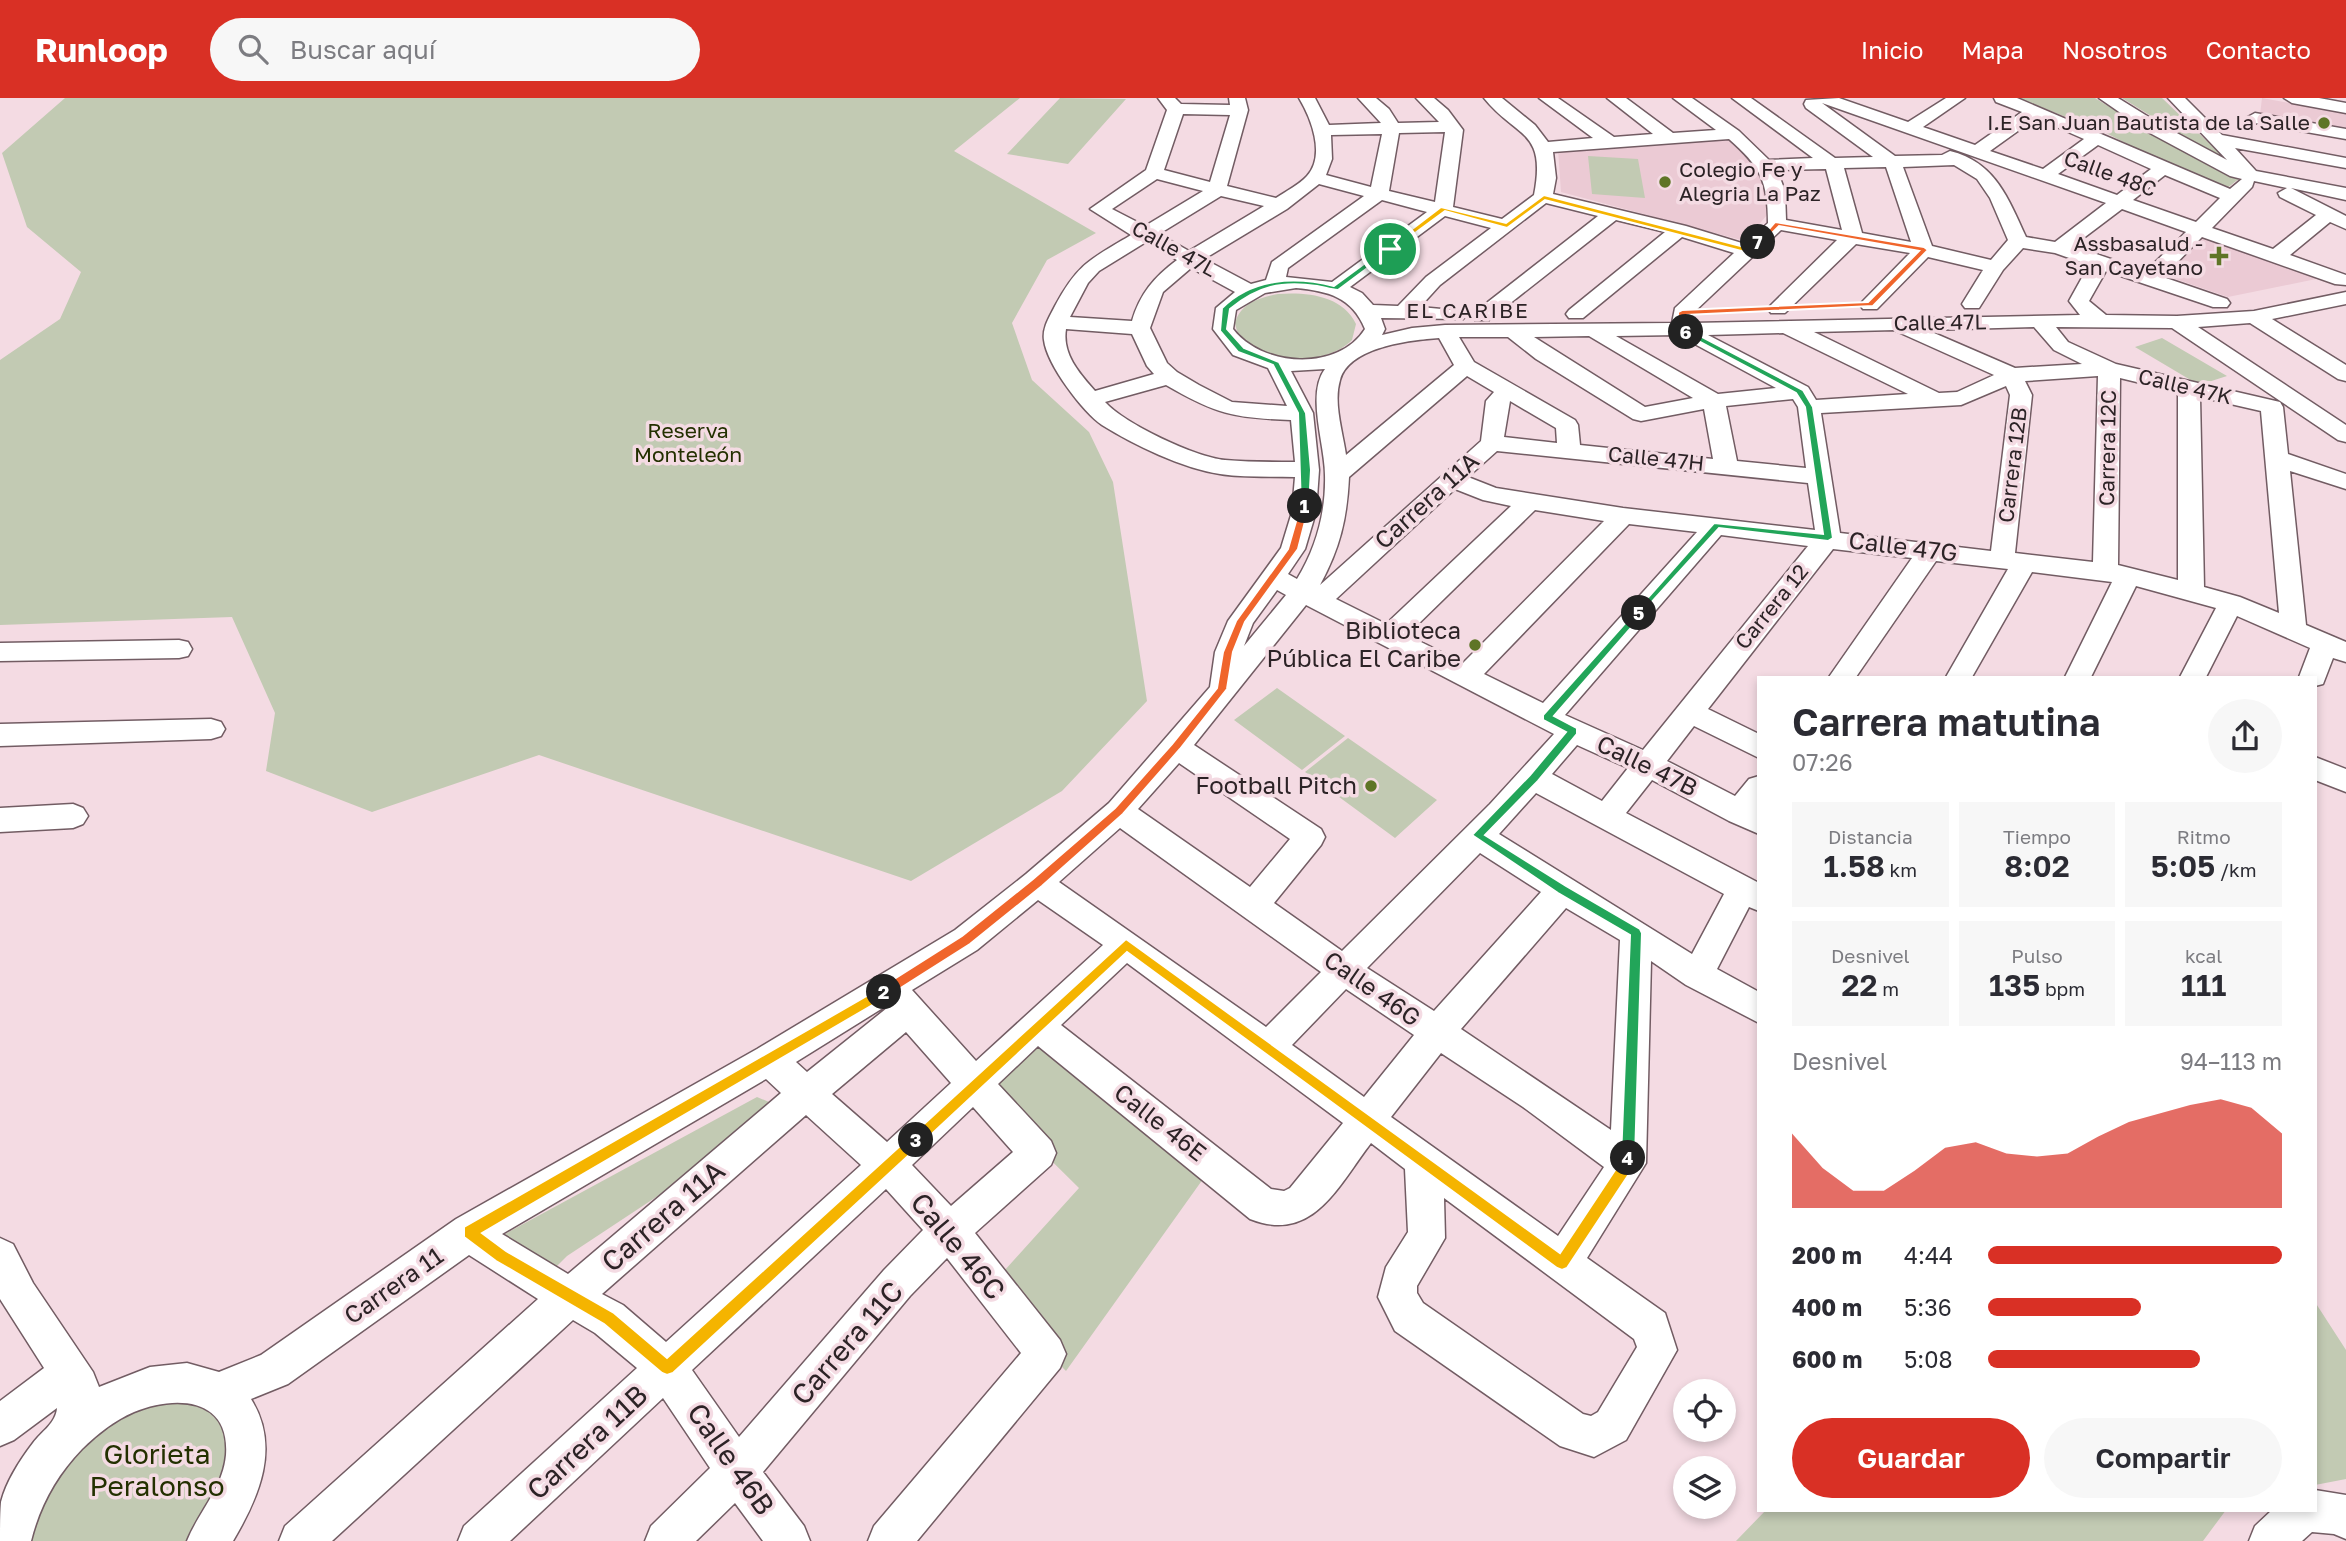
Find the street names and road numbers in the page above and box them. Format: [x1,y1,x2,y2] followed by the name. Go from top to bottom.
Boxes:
[2060,144,2160,202] street label: Calle 48C
[1128,214,1221,282] street label: Calle 47L
[1893,308,1987,336] street label: Calle 47L
[2136,363,2235,409] street label: Calle 47K
[2093,390,2121,506] street label: Carrera 12C
[1992,406,2032,524] street label: Carrera 12B
[1607,440,1706,476] street label: Calle 47H
[1368,446,1484,554] street label: Carrera 11A
[1847,524,1959,567] street label: Calle 47G
[1729,559,1813,654] street label: Carrera 12
[1593,728,1703,801] street label: Calle 47B
[1319,944,1427,1031] street label: Calle 46G
[1109,1077,1213,1167] street label: Calle 46E
[594,1153,731,1278] street label: Carrera 11A
[904,1186,1012,1306] street label: Calle 46C
[338,1240,448,1329] street label: Carrera 11
[784,1274,909,1411] street label: Carrera 11C
[520,1378,654,1506] street label: Carrera 11B
[681,1397,782,1521] street label: Calle 46B

